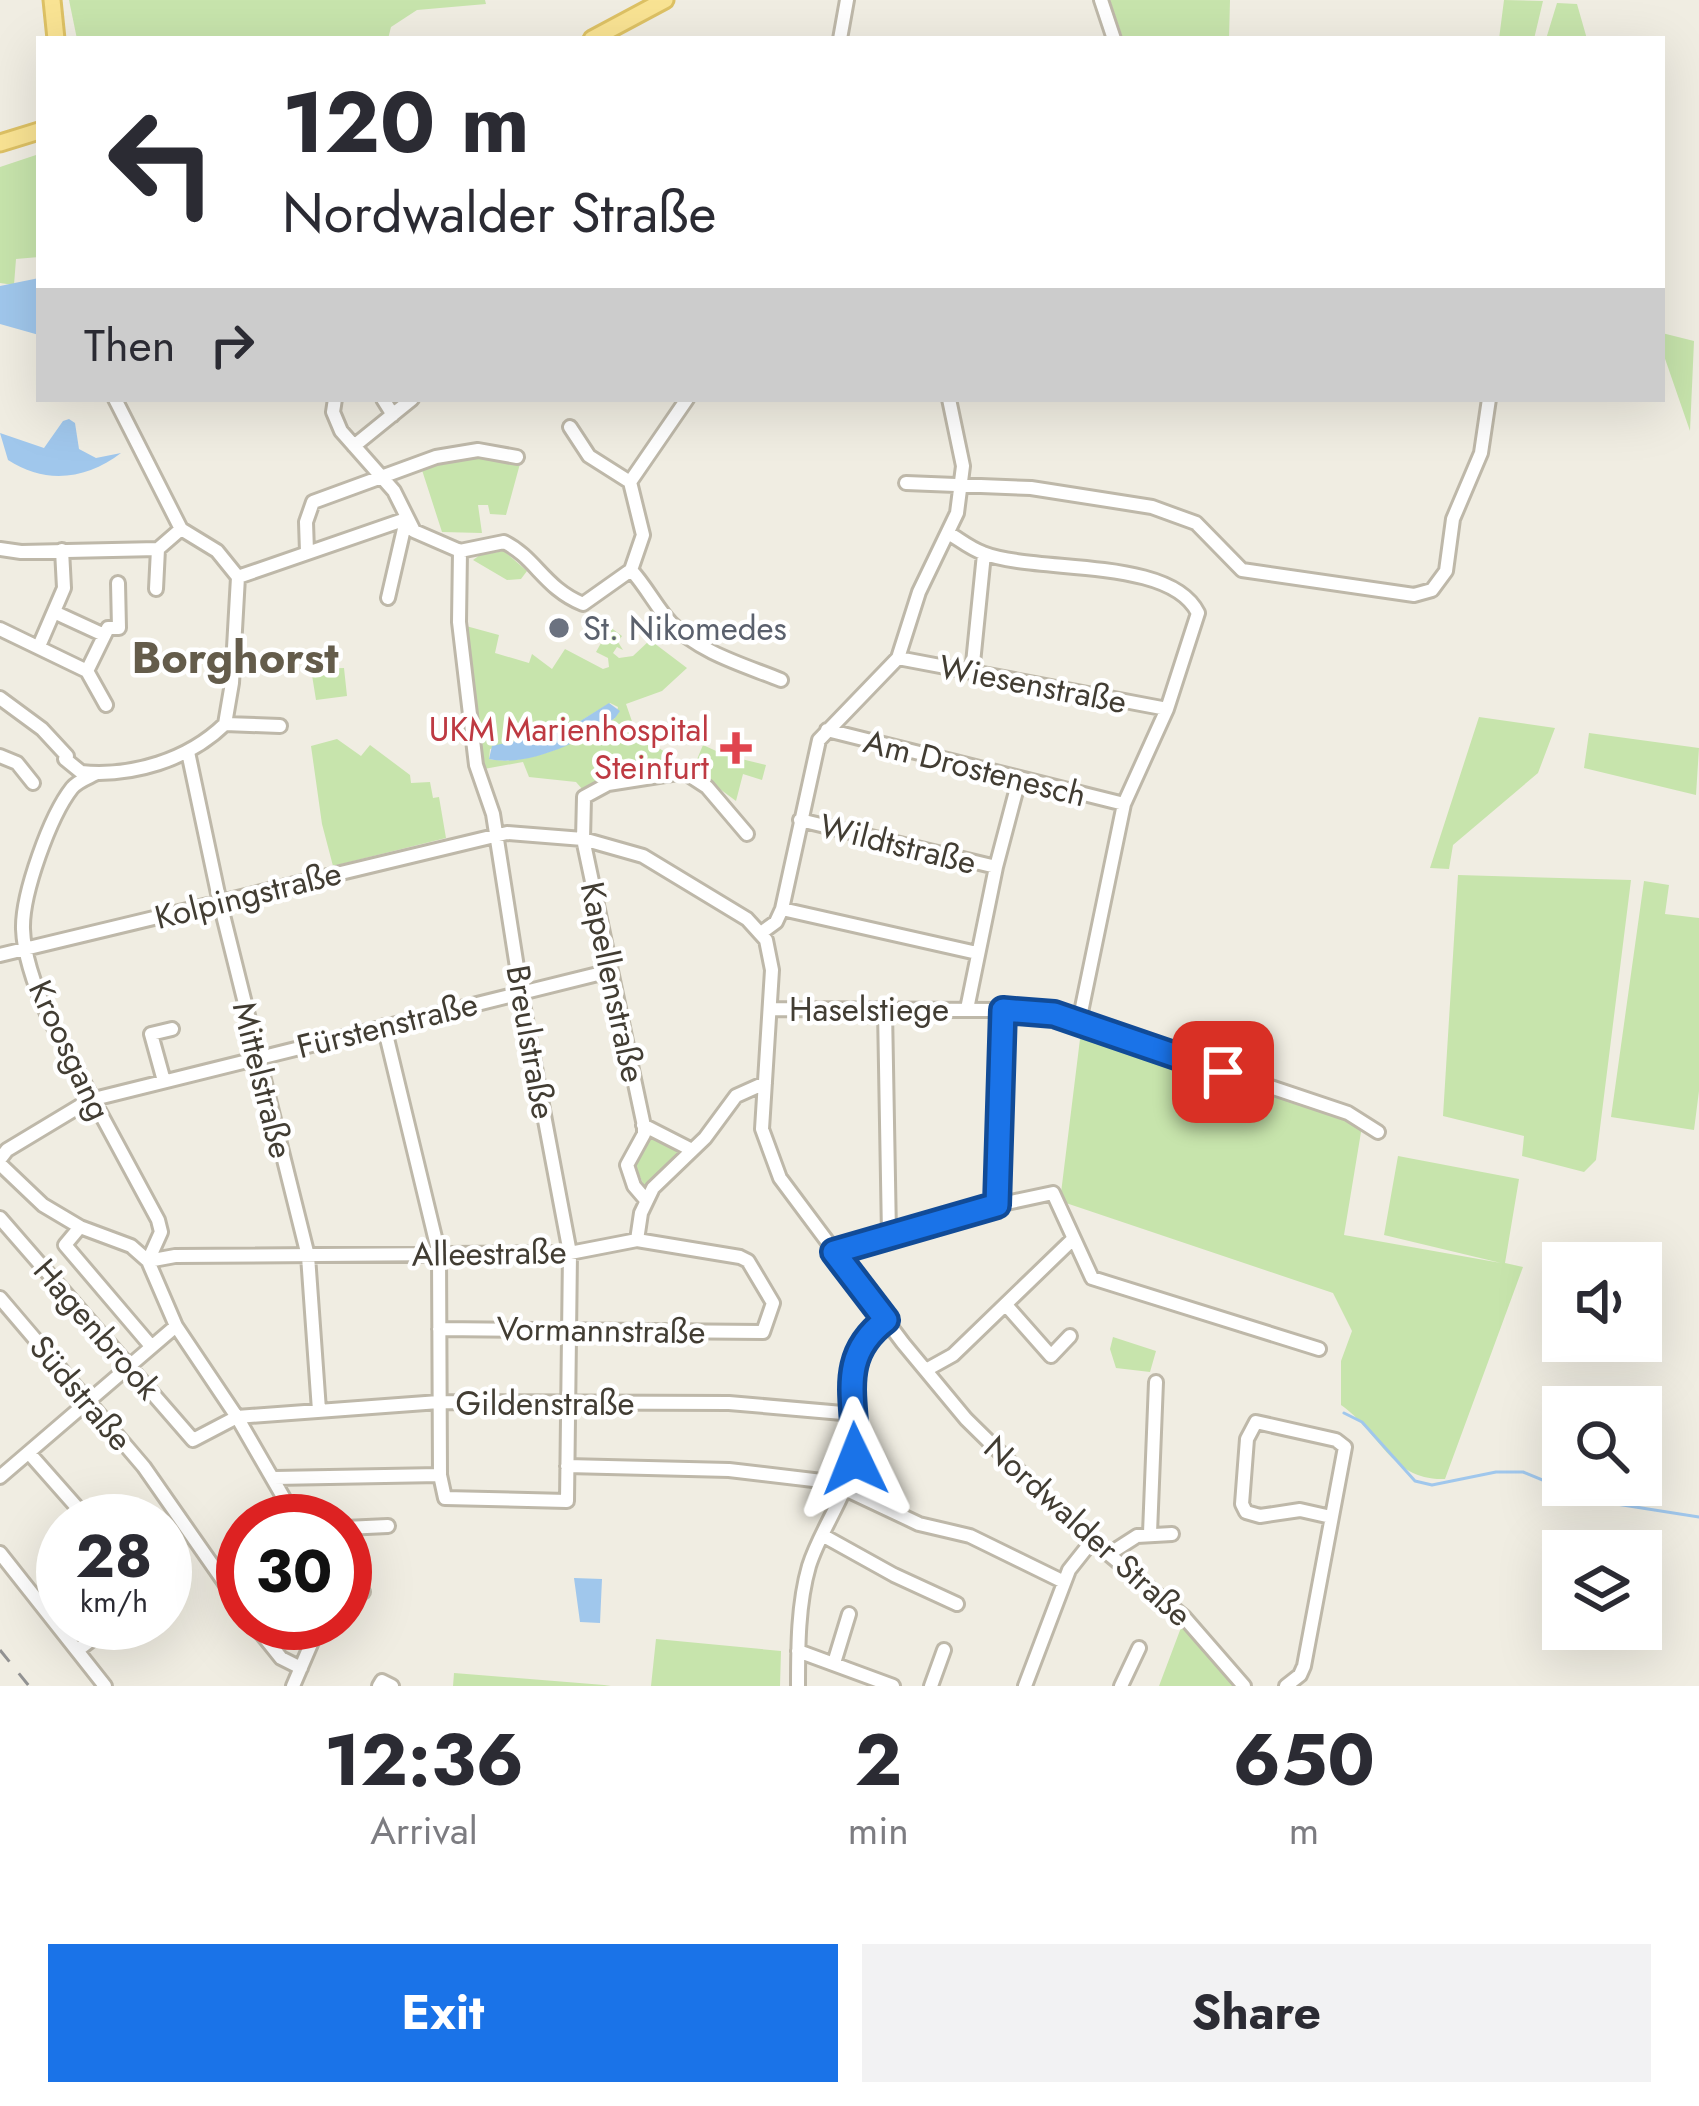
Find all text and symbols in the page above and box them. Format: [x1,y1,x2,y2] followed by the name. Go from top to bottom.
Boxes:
[282,62,530,184] text: 120 m
[84,84,240,240] icon: left
[282,174,716,252] text: Nordwalder Straße
[199,312,265,378] icon: right
[84,313,175,378] text: Then
[583,605,787,652] place label: St. Nikomedes
[546,615,572,641] marker: St. Nikomedes
[131,625,339,690] district label: Borghorst
[935,643,1131,725] street label: Wiesenstraße
[429,706,709,791] place label: UKM Marienhospital Steinfurt
[859,718,1091,818] street label: Am Drostenesch
[720,732,752,764] marker: UKM Marienhospital Steinfurt
[815,802,981,886] street label: Wildtstraße
[150,849,346,941] street label: Kolpingstraße
[569,877,657,1087] street label: Kapellenstraße
[494,961,568,1123] street label: Breulstraße
[17,972,123,1128] street label: Kroosgang
[292,980,482,1070] street label: Fürstenstraße
[789,986,949,1033] street label: Haselstiege
[221,997,305,1163] street label: Mittelstraße
[1172,1021,1274,1123] pin
[1190,1039,1256,1105] icon: arrive
[411,1228,567,1278] street label: Alleestraße
[1542,1242,1662,1650] map controls
[1542,1242,1662,1362] button: sound
[23,1248,172,1410] street label: Hagenbrook
[496,1305,706,1355] street label: Vormannstraße
[19,1325,143,1461] street label: Südstraße
[456,1380,634,1427] street label: Gildenstraße
[1542,1386,1662,1506] button: search
[792,1396,918,1522] position arrow
[974,1425,1202,1637] street label: Nordwalder Straße
[216,1494,372,1650] speed limit sign: 30
[76,1513,152,1600] text: 28
[1542,1530,1662,1650] button: layers
[80,1580,148,1623] text: km/h
[324,1708,524,1812] text: 12:36
[855,1708,902,1812] text: 2
[1233,1708,1375,1812] text: 650
[370,1802,478,1859] text: Arrival
[848,1802,909,1859] text: min
[1289,1802,1319,1859] text: m
[48,1944,838,2082] button: Exit
[862,1944,1651,2082] button: Share

